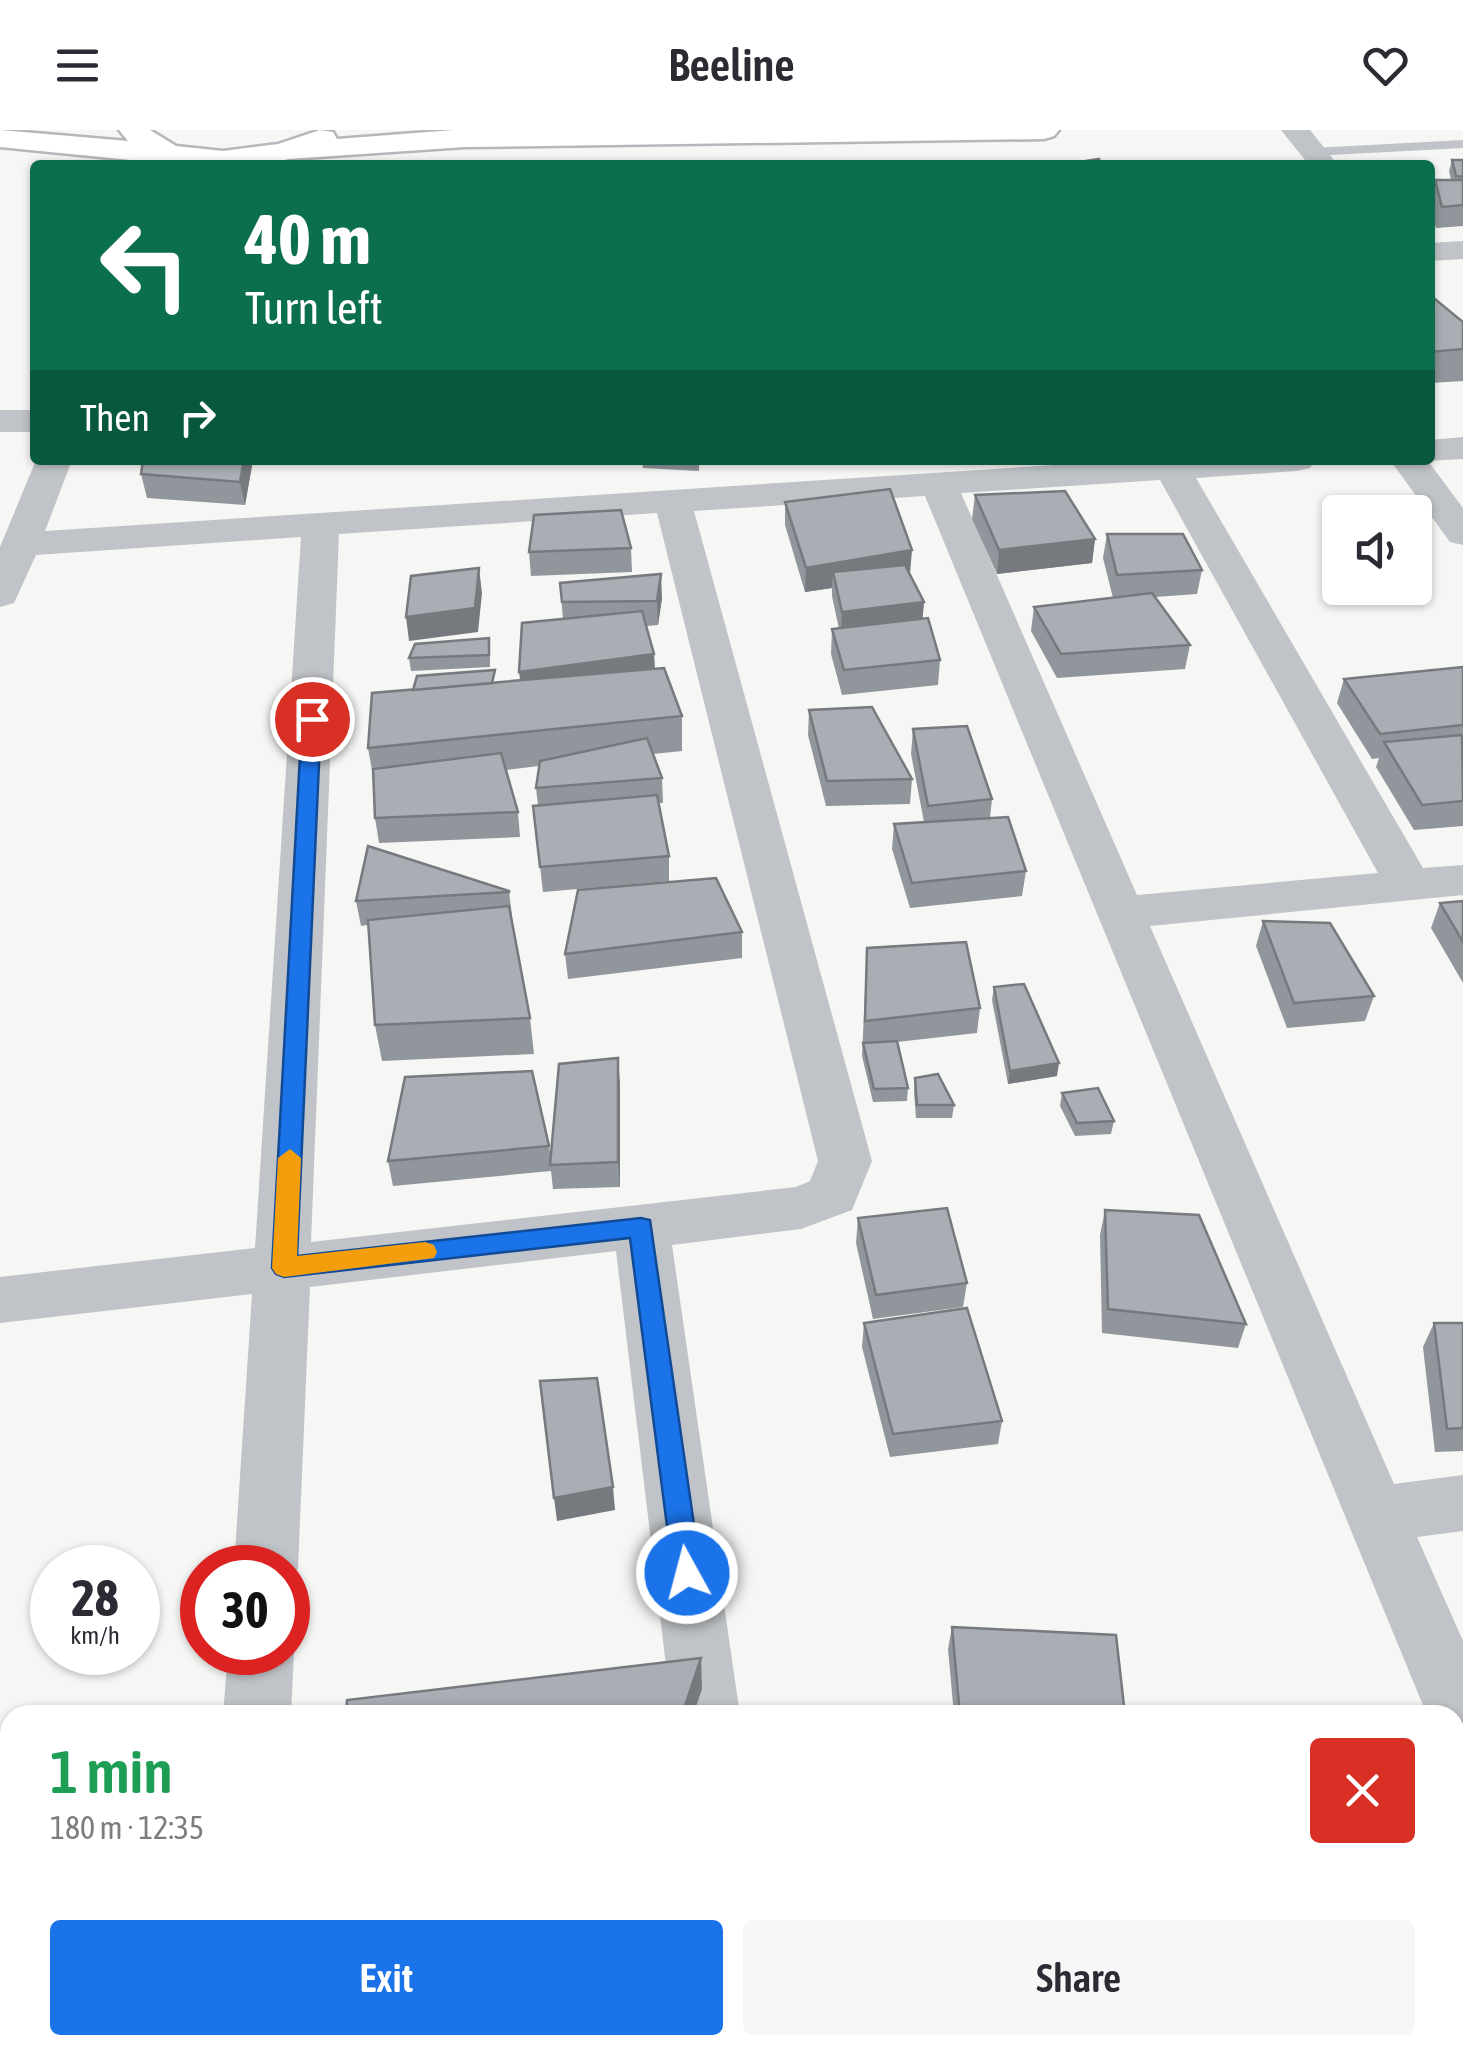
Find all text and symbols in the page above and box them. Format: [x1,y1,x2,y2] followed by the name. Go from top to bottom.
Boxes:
[50,38,105,93] icon: menu
[1358,38,1413,93] icon: heart
[668,39,795,91] text: Beeline
[245,199,371,279] text: 40 m
[80,200,210,330] icon: left
[245,282,383,334] text: Turn left
[170,390,225,445] icon: right
[80,396,150,439] text: Then
[1322,495,1432,605] map controls
[1322,495,1432,605] button: sound
[270,677,355,762] pin
[285,692,340,747] icon: arrive
[635,1521,739,1625] position arrow
[180,1545,310,1675] speed limit sign: 30
[71,1569,118,1627] text: 28
[70,1621,120,1649] text: km/h
[50,1737,173,1806] text: 1 min
[1310,1738,1415,1843] button: close
[50,1809,204,1846] text: 180 m · 12:35
[50,1920,723,2035] button: Exit
[743,1920,1415,2035] button: Share

